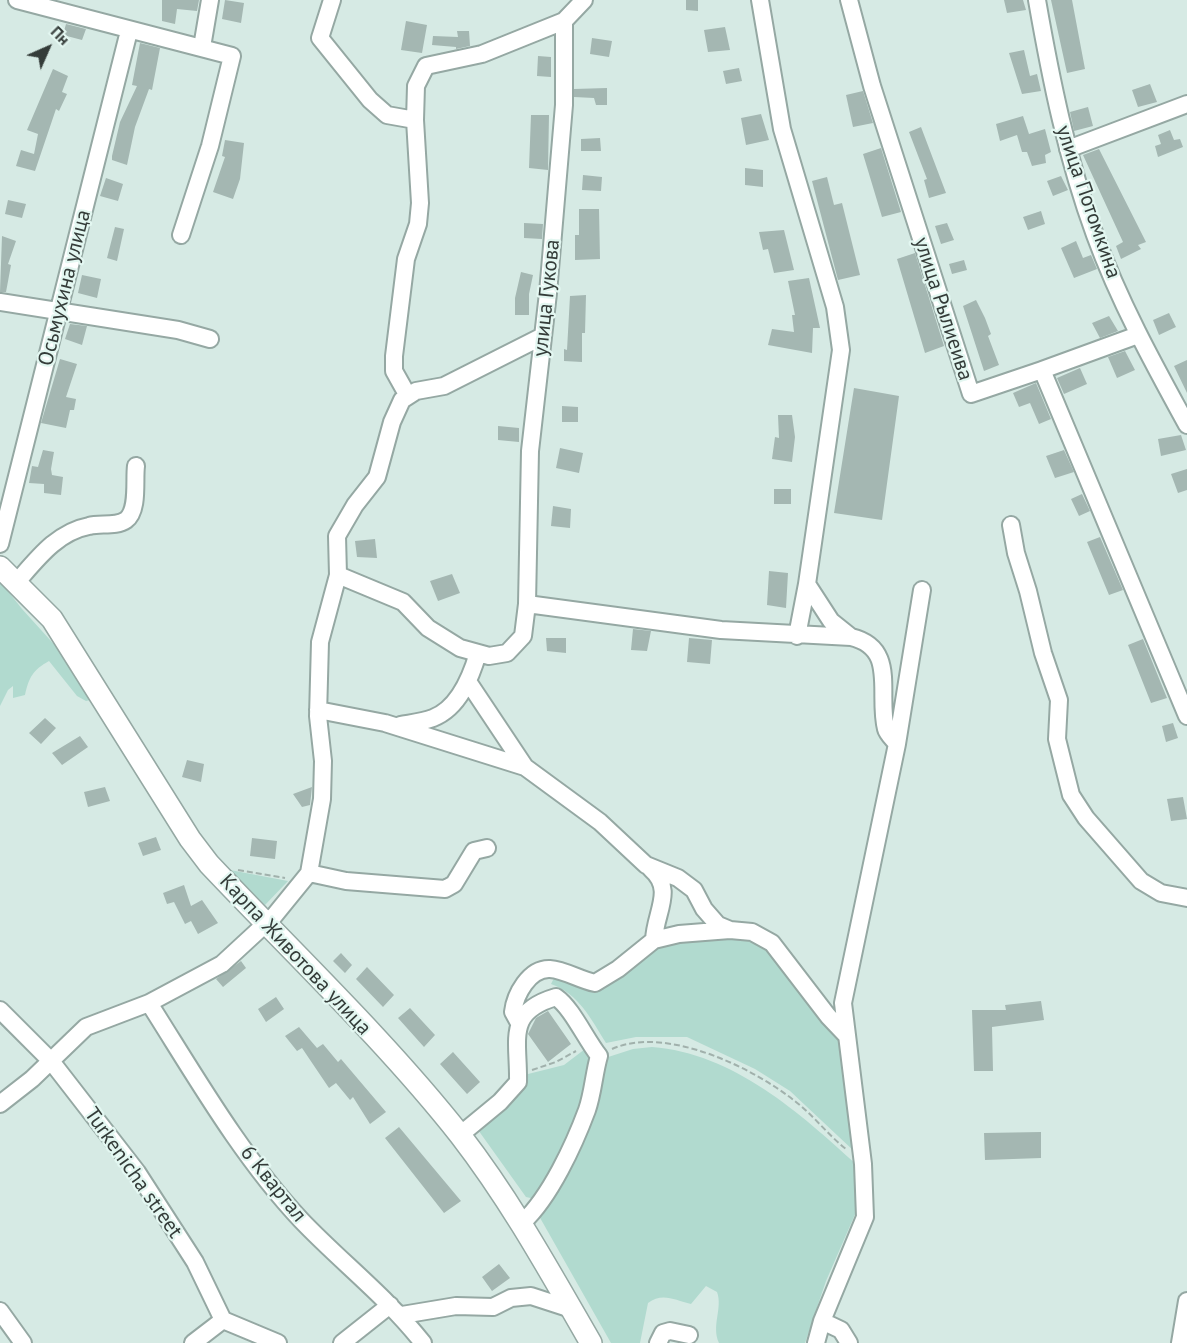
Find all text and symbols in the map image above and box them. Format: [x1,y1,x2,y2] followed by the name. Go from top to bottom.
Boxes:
[18,18,78,78] north arrow
[47,22,74,49] text: Пн
[1050,122,1126,282] street label: улица Потомкина
[33,207,97,369] street label: Осьмухина улица
[908,234,978,384] street label: улица Рылиеива
[528,238,566,358] street label: улица Гукова
[214,869,376,1041] street label: Карпа Животова улица
[79,1103,187,1243] street label: Turkenicha street
[235,1141,311,1227] street label: 6 Квартал

